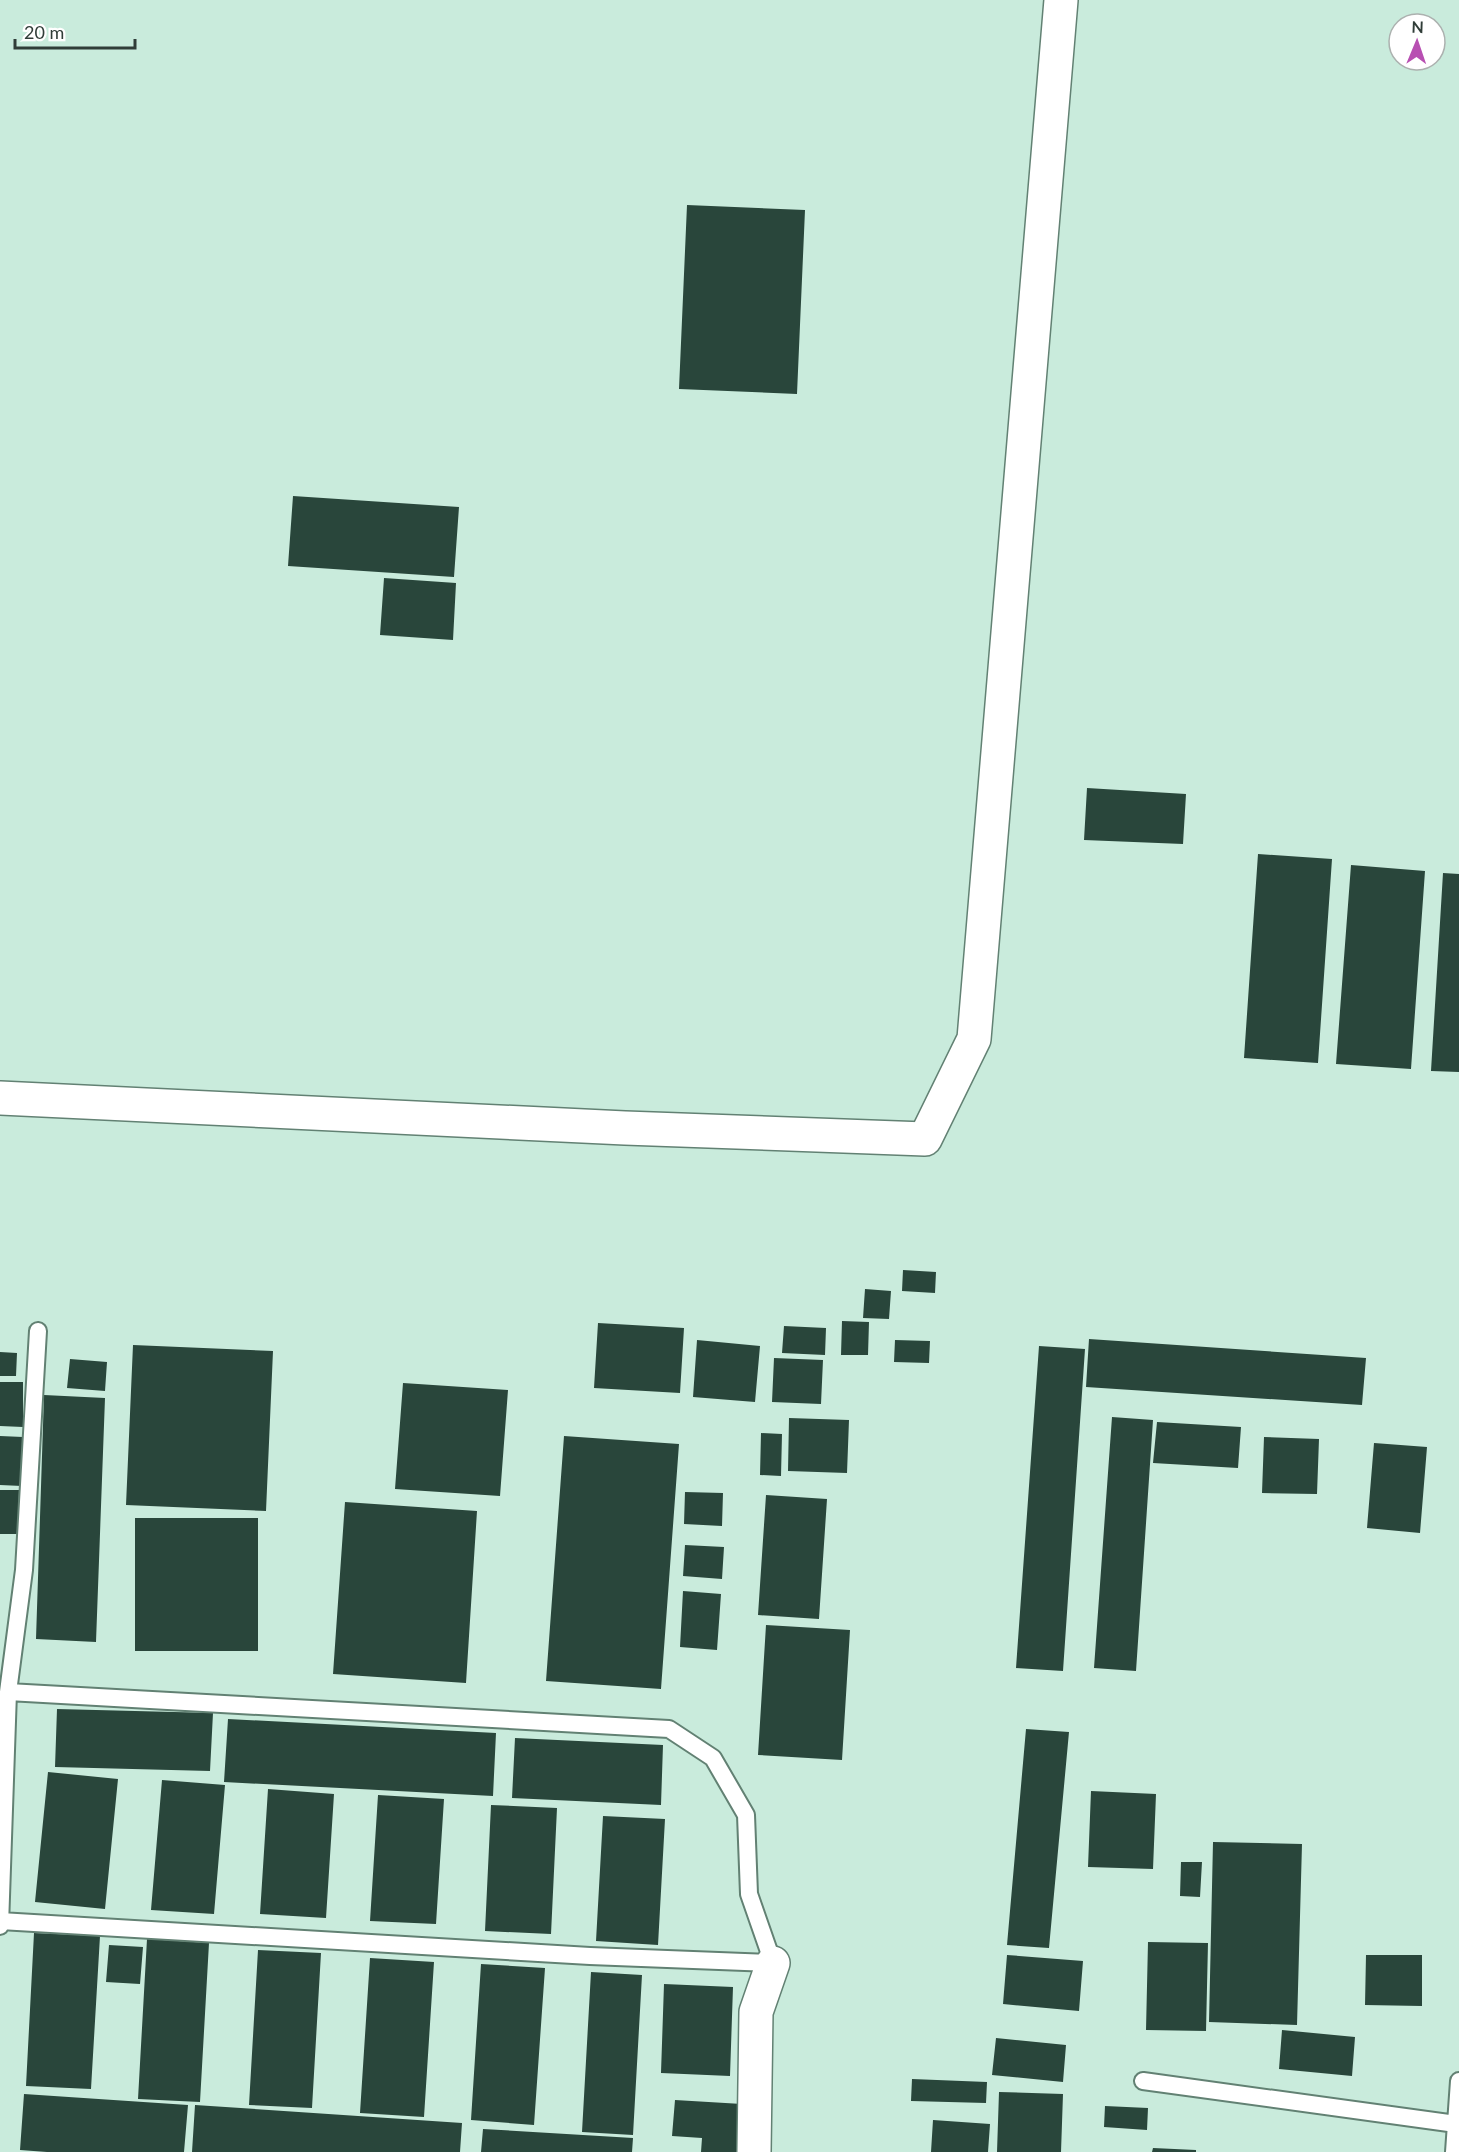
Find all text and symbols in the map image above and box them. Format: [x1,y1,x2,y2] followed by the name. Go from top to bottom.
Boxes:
[15,12,135,50] scale bar
[1387,12,1447,72] north arrow
[1411,17,1424,36] text: N
[24,21,64,43] text: 20 m

